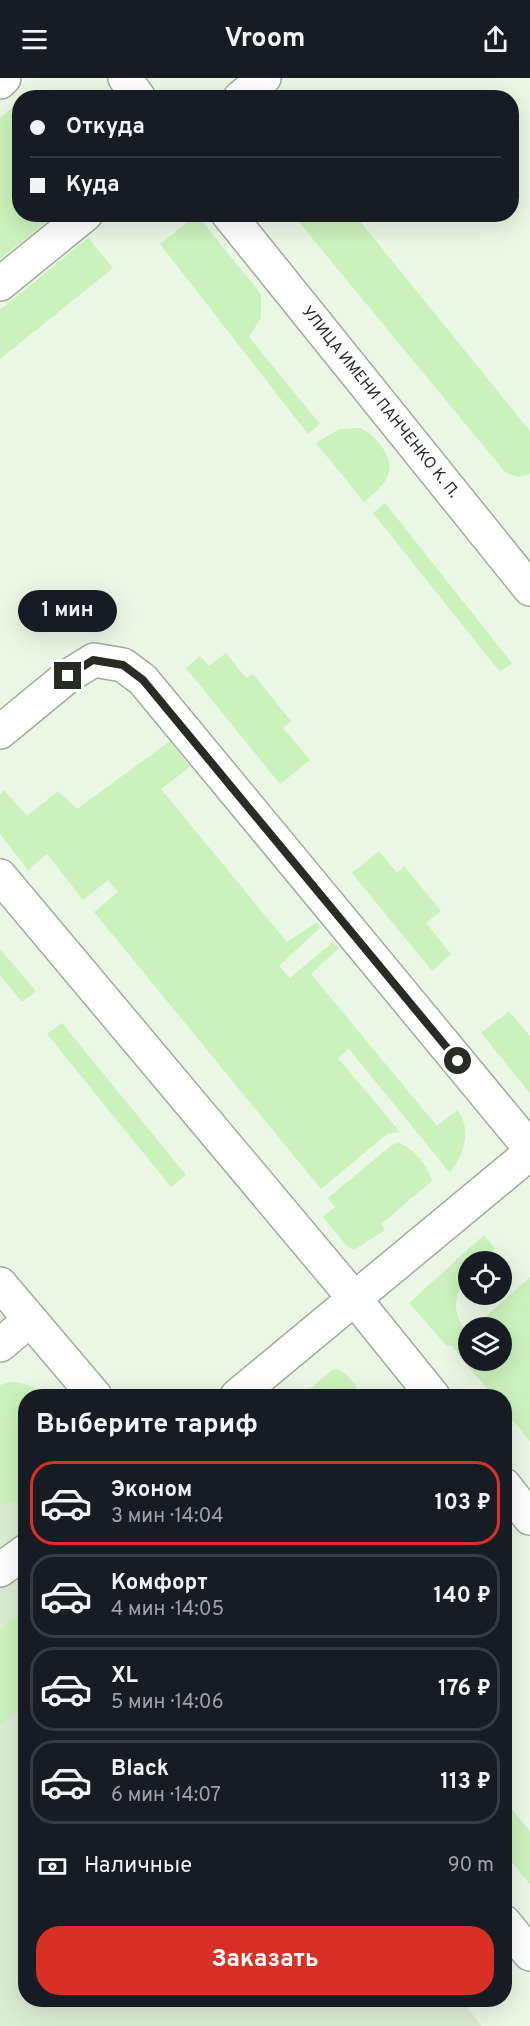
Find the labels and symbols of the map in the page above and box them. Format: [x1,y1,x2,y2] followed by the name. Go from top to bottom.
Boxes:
[297,303,463,502] street label: УЛИЦА ИМЕНИ ПАНЧЕНКО К. П.
[19,589,118,631] callout: 1 мин
[54,662,81,689] route end
[444,1047,471,1074] route start

